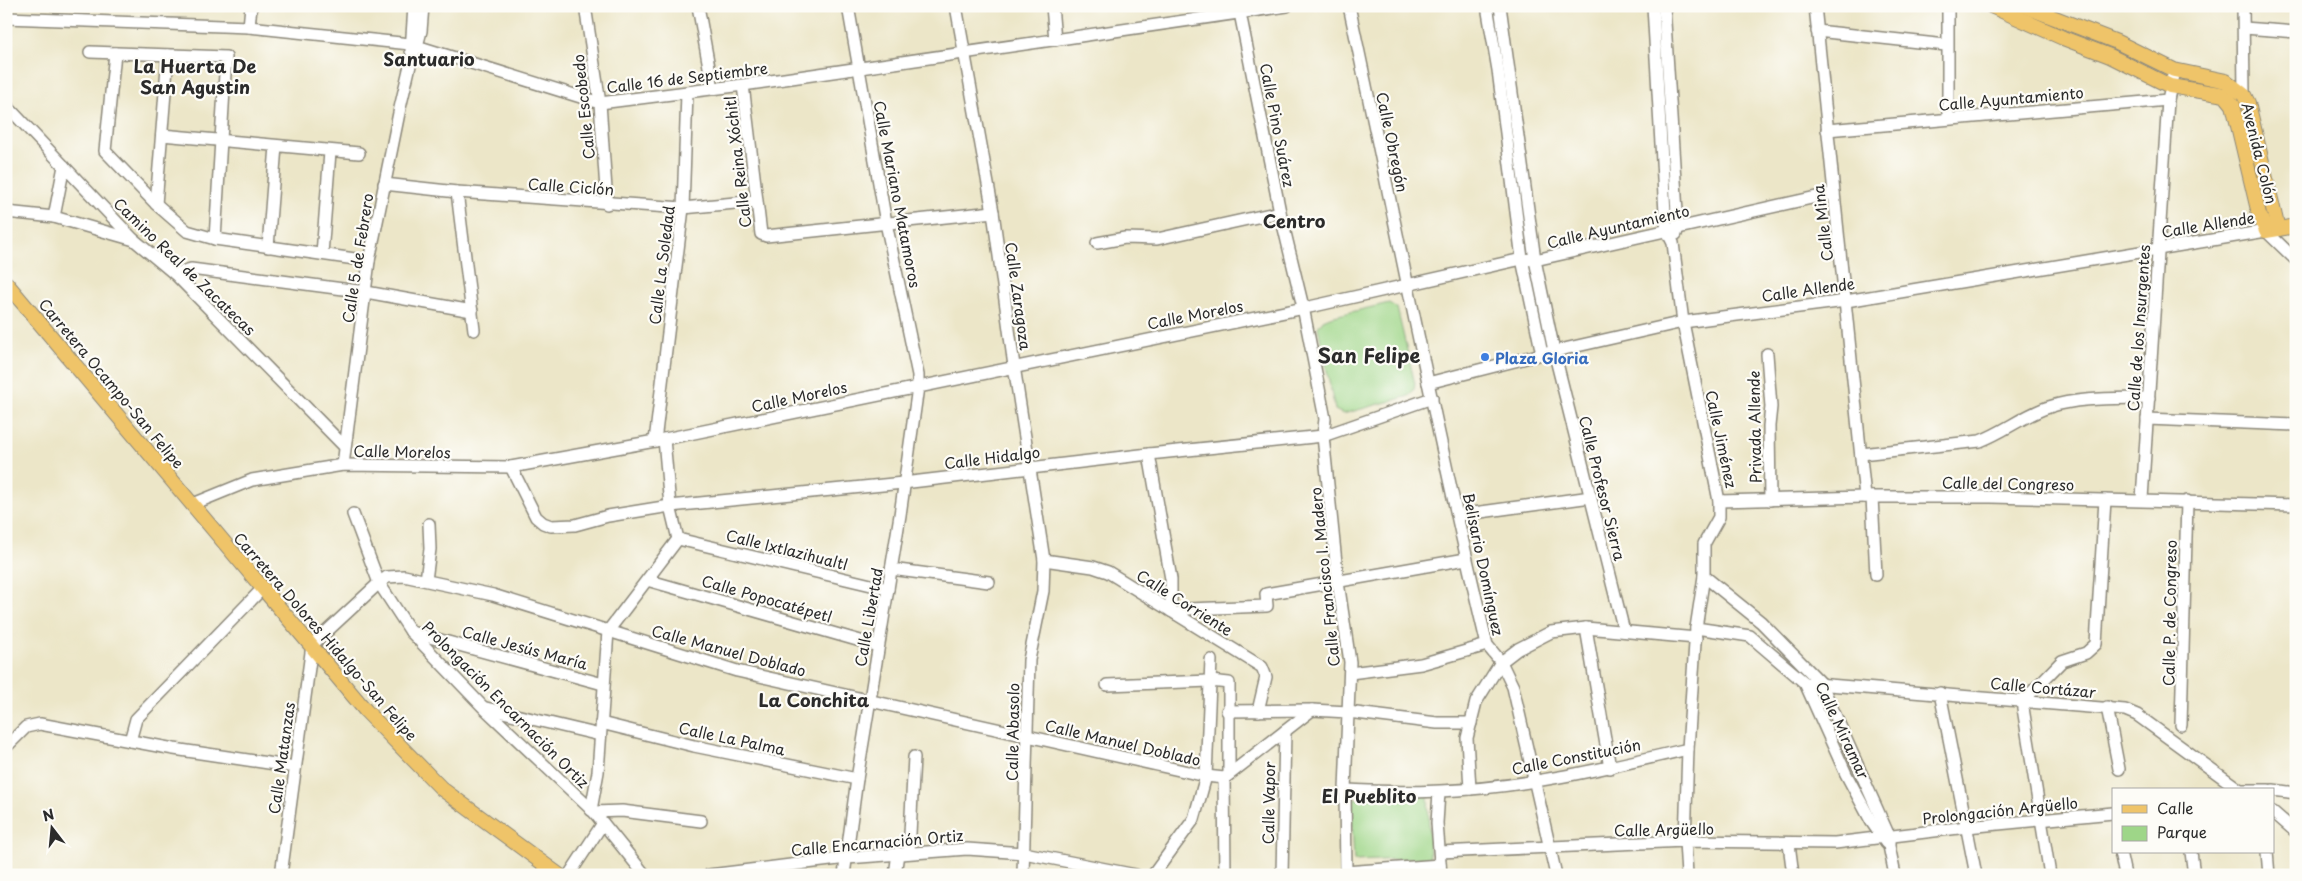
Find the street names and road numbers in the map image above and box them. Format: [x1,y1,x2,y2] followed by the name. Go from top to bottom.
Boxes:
[566,53,600,161] street label: Calle Escobedo
[605,56,769,98] street label: Calle 16 de Septiembre
[1255,61,1301,189] street label: Calle Pino Suárez
[1938,80,2084,116] street label: Calle Ayuntamiento
[1371,90,1415,194] street label: Calle Obregón
[717,95,757,229] street label: Calle Reina Xóchitl
[869,98,927,290] street label: Calle Mariano Matamoros
[2236,100,2284,206] street label: Avenida Colón
[527,172,615,200] street label: Calle Ciclón
[1806,183,1838,263] street label: Calle Mina
[335,191,379,325] street label: Calle 5 de Febrero
[109,192,261,340] street label: Camino Real de Zacatecas
[1545,198,1691,254] street label: Calle Ayuntamiento
[642,204,680,326] street label: Calle La Soledad
[2160,205,2256,243] street label: Calle Allende
[1000,240,1038,352] street label: Calle Zaragoza
[2121,244,2155,412] street label: Calle de los Insurgentes
[1760,271,1856,307] street label: Calle Allende
[34,293,190,473] street label: Carretera Ocampo-San Felipe
[1145,293,1245,335] street label: Calle Morelos
[1742,371,1766,483] street label: Privada Allende
[749,375,849,417] street label: Calle Morelos
[1700,388,1744,490] street label: Calle Jiménez
[1574,413,1632,563] street label: Calle Profesor Sierra
[353,439,451,463] street label: Calle Morelos
[943,440,1041,474] street label: Calle Hidalgo
[1942,470,2074,496] street label: Calle del Congreso
[1303,486,1345,668] street label: Calle Francisco I. Madero
[1458,490,1510,638] street label: Belisario Domínguez
[724,523,850,575] street label: Calle Ixtlazihualtl
[229,527,423,745] street label: Carretera Dolores Hidalgo-San Felipe
[2156,540,2182,686] street label: Calle P. de Congreso
[1132,563,1238,641] street label: Calle Corriente
[848,566,888,668] street label: Calle Libertad
[699,568,835,628] street label: Calle Popocatépetl
[417,615,595,793] street label: Prolongación Encarnación Ortiz
[649,618,809,682] street label: Calle Manuel Doblado
[460,619,591,675] street label: Calle Jesús María
[1989,671,2097,703] street label: Calle Cortázar
[1810,678,1876,783] street label: Calle Miramar
[1000,683,1024,781] street label: Calle Abasolo
[262,700,300,816] street label: Calle Matanzas
[1043,713,1203,771] street label: Calle Manuel Doblado
[677,716,788,761] street label: Calle La Palma
[1510,732,1642,780] street label: Calle Constitución
[1256,761,1280,845] street label: Calle Vapor
[1921,790,2079,830] street label: Prolongación Argüello
[1614,817,1714,841] street label: Calle Argüello
[790,823,964,861] street label: Calle Encarnación Ortiz

